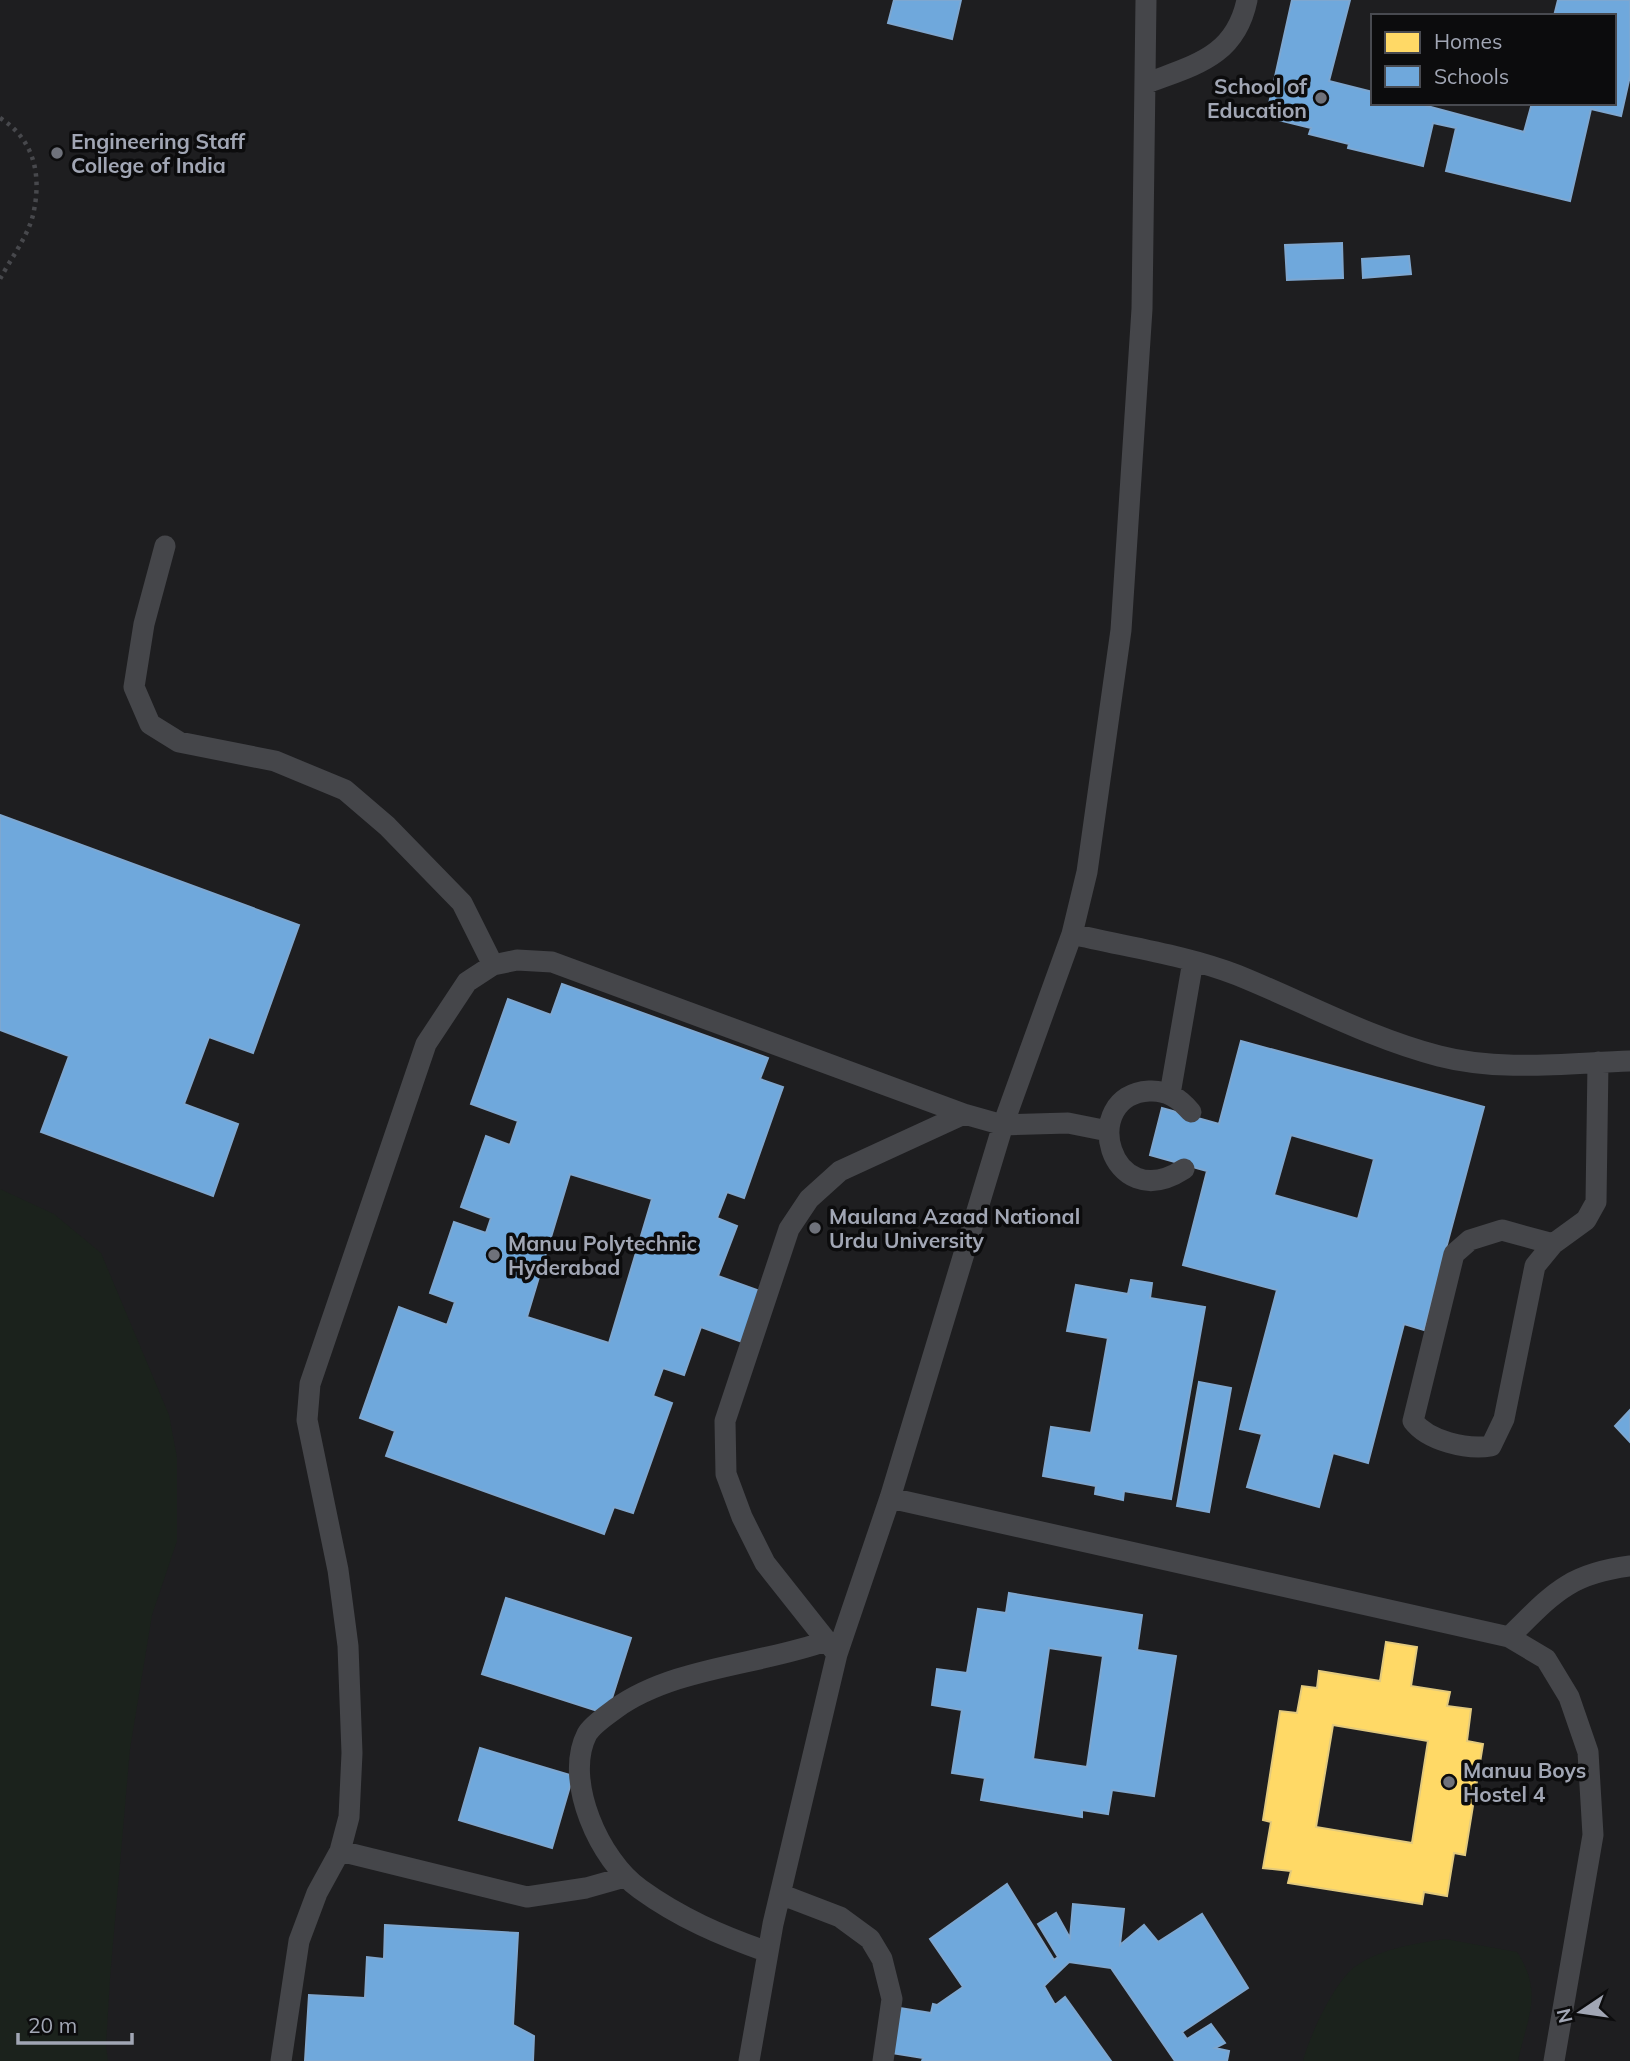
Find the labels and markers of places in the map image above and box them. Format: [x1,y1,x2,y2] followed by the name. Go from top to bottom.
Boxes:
[1207,73,1308,123] place label: School of Education
[1313,90,1329,106] marker: School of Education
[71,128,246,178] place label: Engineering Staff College of India
[49,145,65,161] marker: Engineering Staff College of India
[829,1203,1080,1253] place label: Maulana Azaad National Urdu University
[807,1220,823,1236] marker: Maulana Azaad National Urdu University
[508,1230,697,1280] place label: Manuu Polytechnic Hyderabad
[486,1247,502,1263] marker: Manuu Polytechnic Hyderabad
[1463,1757,1586,1807] place label: Manuu Boys Hostel 4
[1441,1774,1457,1790] marker: Manuu Boys Hostel 4

